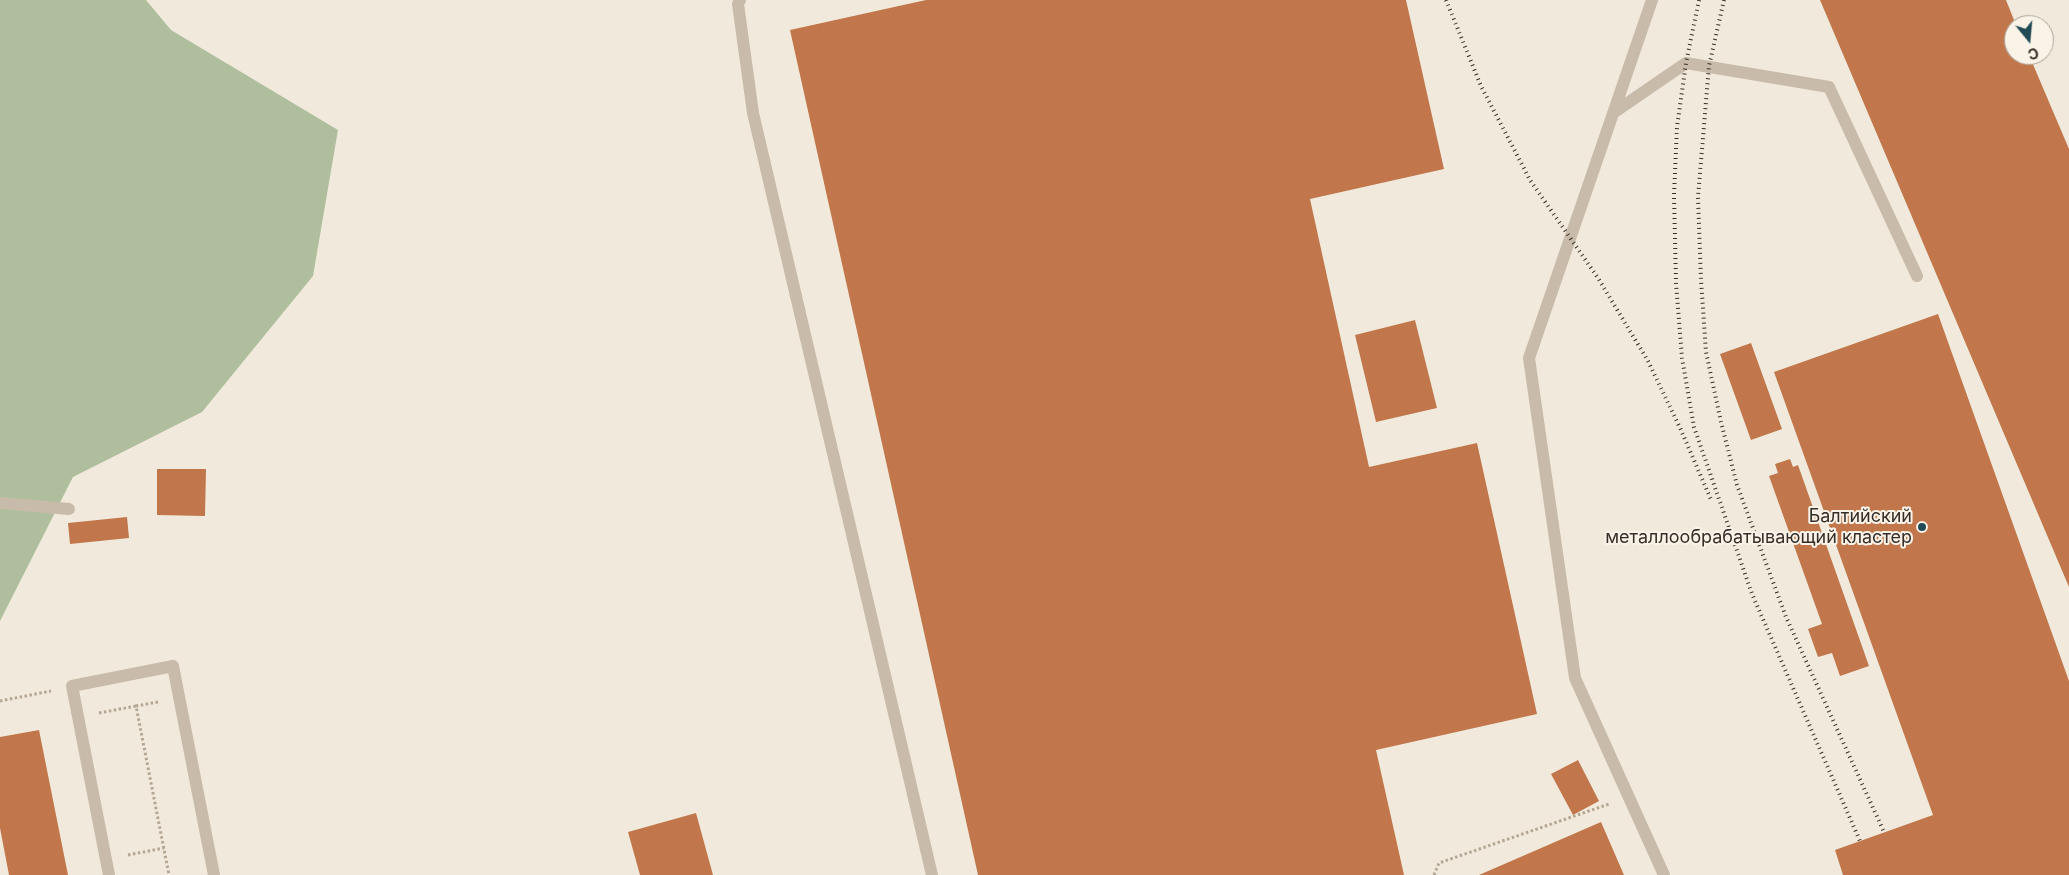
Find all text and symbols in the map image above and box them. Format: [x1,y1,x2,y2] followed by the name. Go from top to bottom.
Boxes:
[2004,15,2054,65] north arrow
[2026,44,2041,64] text: С
[1605,506,1912,548] place label: Балтийский металлообрабатывающий кластер
[1916,521,1928,533] marker: Балтийский металлообрабатывающий кластер

